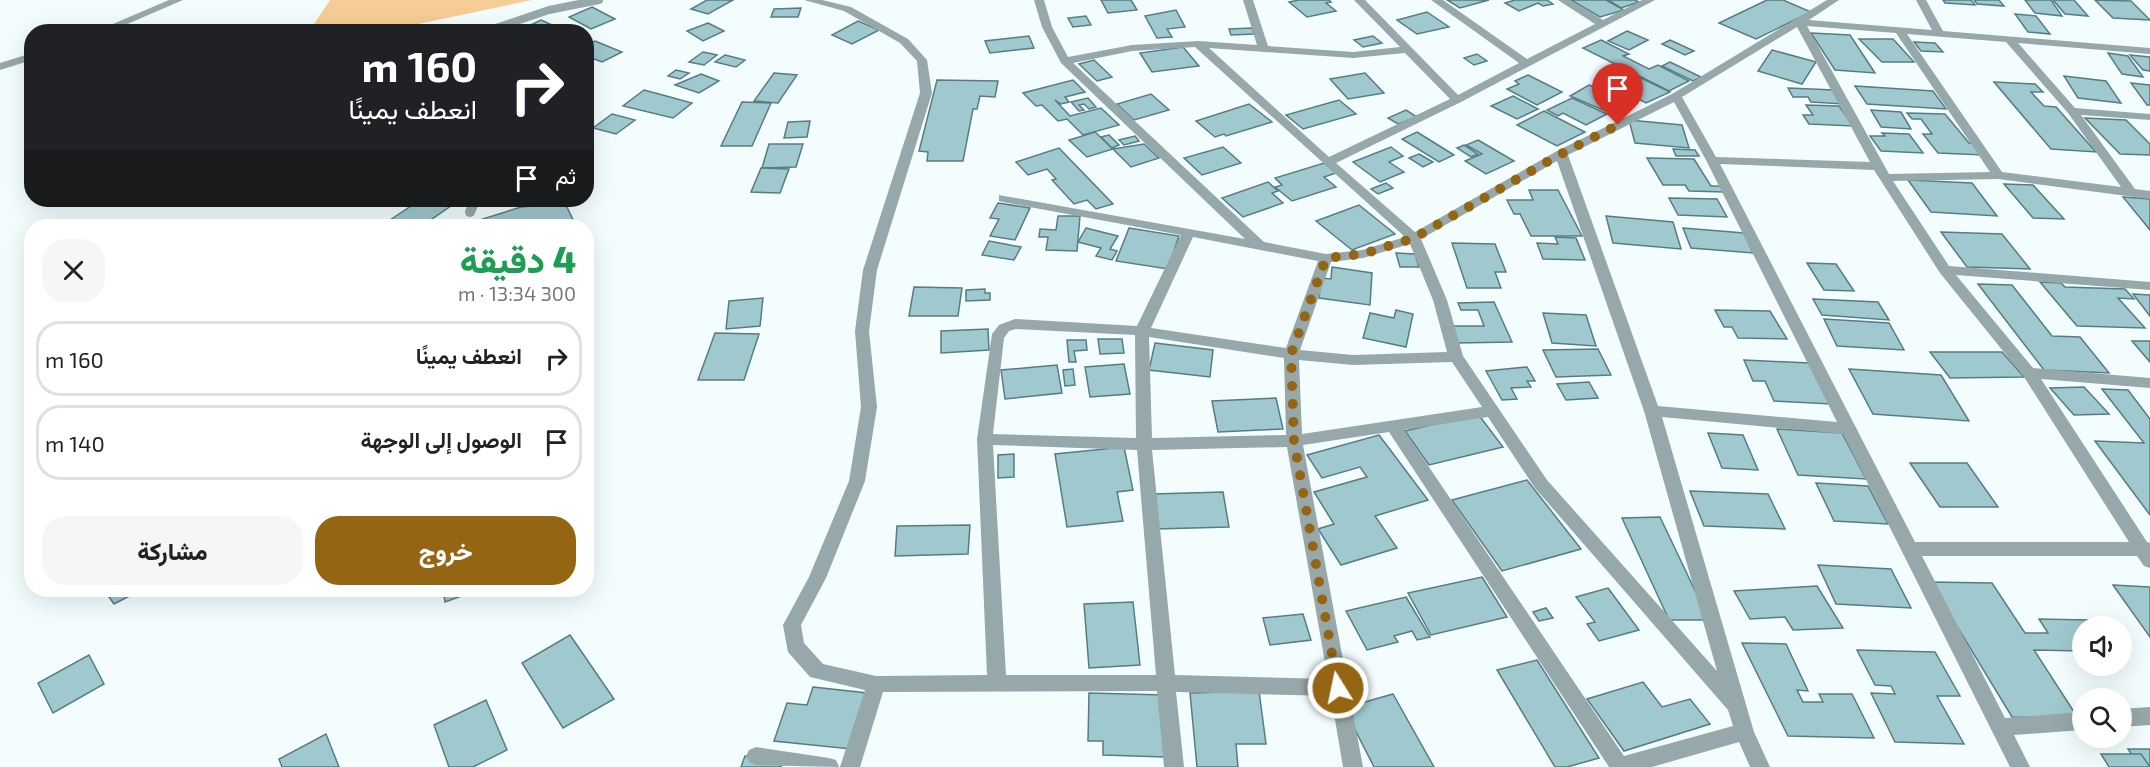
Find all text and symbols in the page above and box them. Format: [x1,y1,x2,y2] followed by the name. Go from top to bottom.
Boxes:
[361,40,477,90] text: 160 m
[498,48,576,126] icon: right
[1592,63,1643,125] pin
[1601,72,1634,105] icon: arrive
[348,92,477,124] text: انعطف يمينًا
[510,162,543,195] icon: arrive
[555,162,576,188] text: ثم
[460,237,576,280] text: 4 دقيقة
[42,239,105,302] button: close
[458,281,576,305] text: 300 m · 13:34
[416,342,522,368] text: انعطف يمينًا
[540,342,573,375] icon: right
[45,346,104,372] text: 160 m
[360,426,522,452] text: الوصول إلى الوجهة
[540,426,573,459] icon: arrive
[45,430,105,456] text: 140 m
[42,516,303,585] button: مشاركة
[315,516,576,585] button: خروج
[2072,616,2132,748] map controls
[2072,616,2132,676] button: sound
[1306,656,1370,720] position arrow
[2072,688,2132,748] button: search

